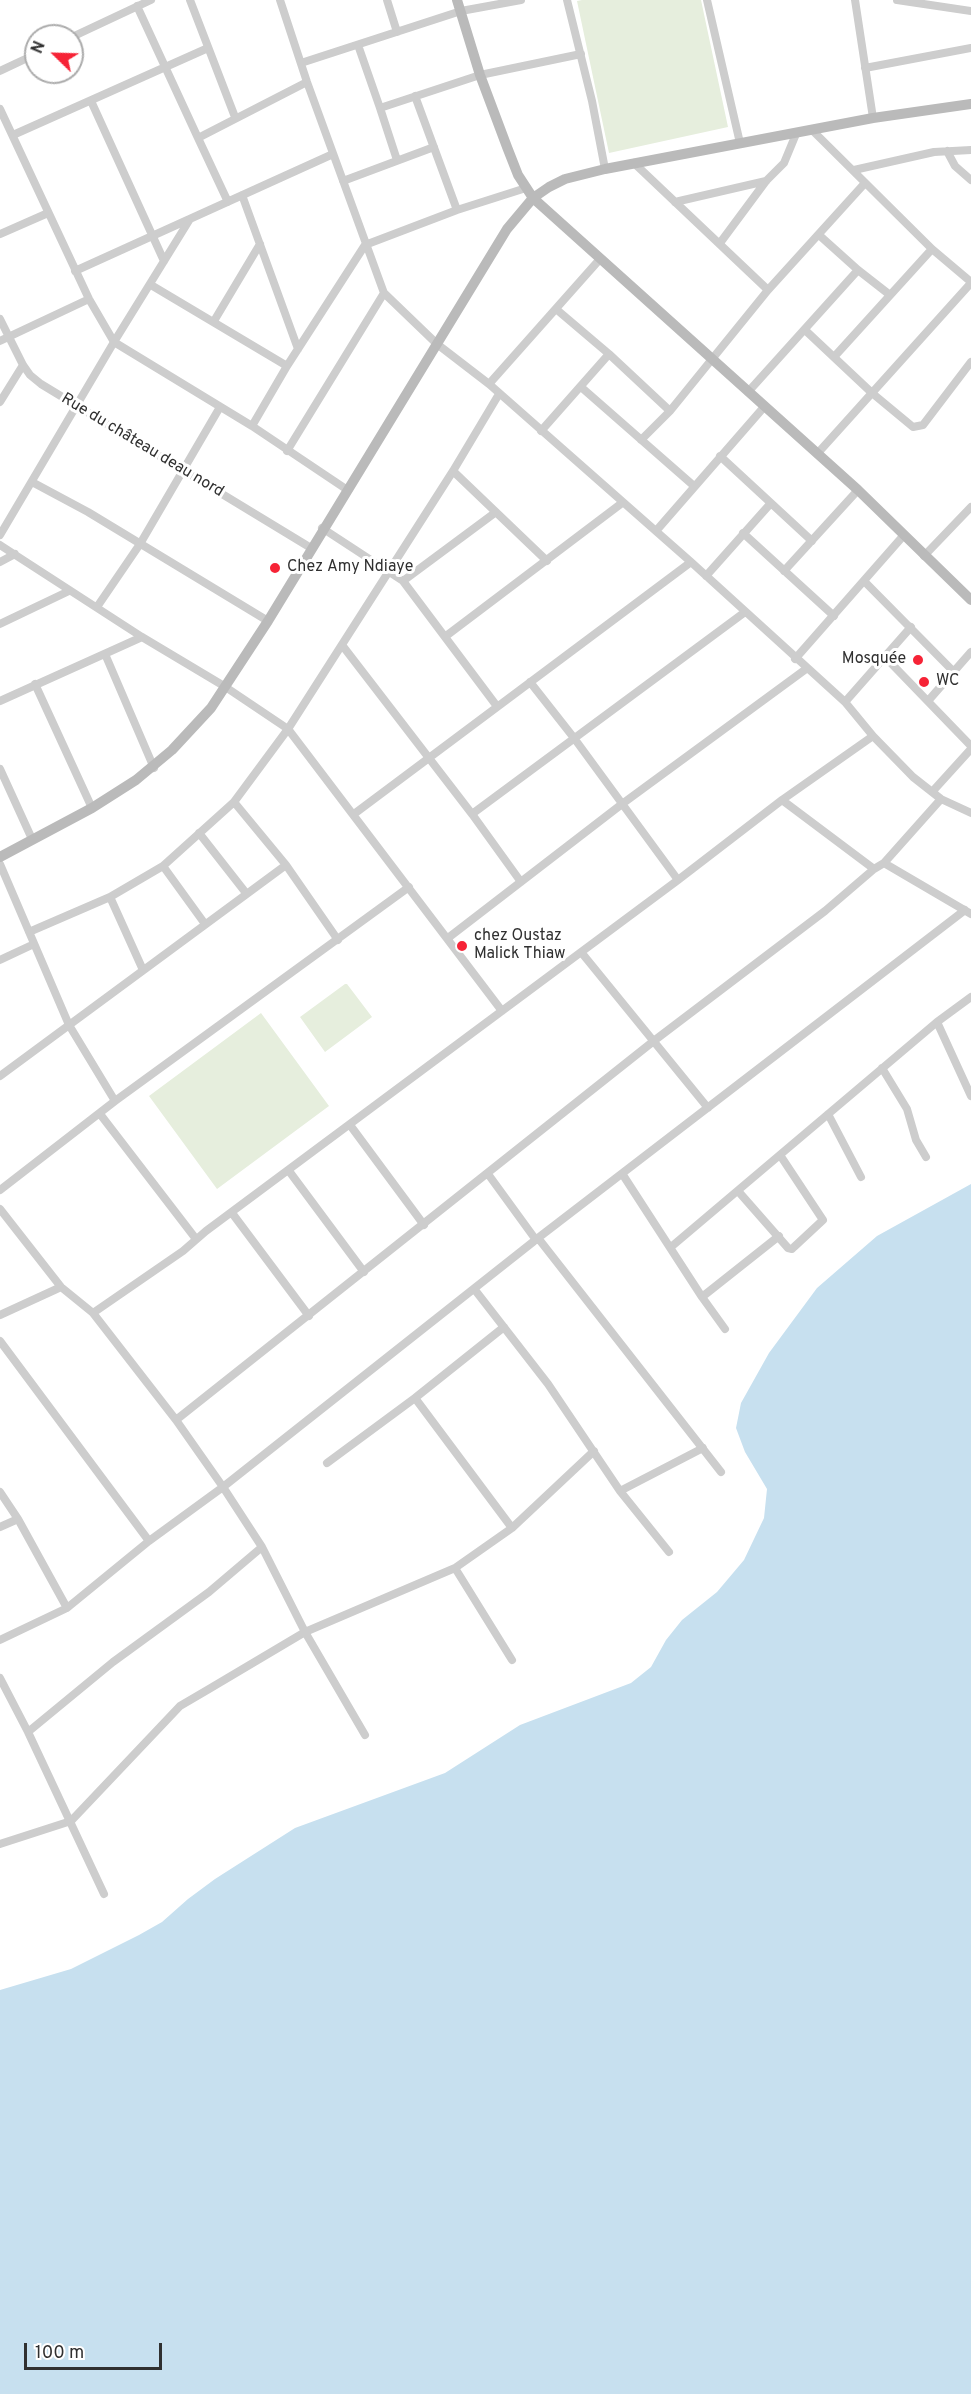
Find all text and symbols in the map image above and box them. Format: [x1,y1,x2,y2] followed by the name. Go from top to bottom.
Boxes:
[24,24,84,84] north arrow
[28,39,51,57] text: N
[57,390,227,502] street label: Rue du château deau nord
[287,558,413,578] place label: Chez Amy Ndiaye
[268,561,282,575] marker: Chez Amy Ndiaye
[842,650,906,670] place label: Mosquée
[911,653,925,667] marker: Mosquée
[936,672,959,692] place label: WC
[917,675,931,689] marker: WC
[474,927,565,965] place label: chez Oustaz Malick Thiaw
[455,939,469,953] marker: chez Oustaz Malick Thiaw
[27,2331,165,2369] scale bar
[35,2342,84,2365] text: 100 m

